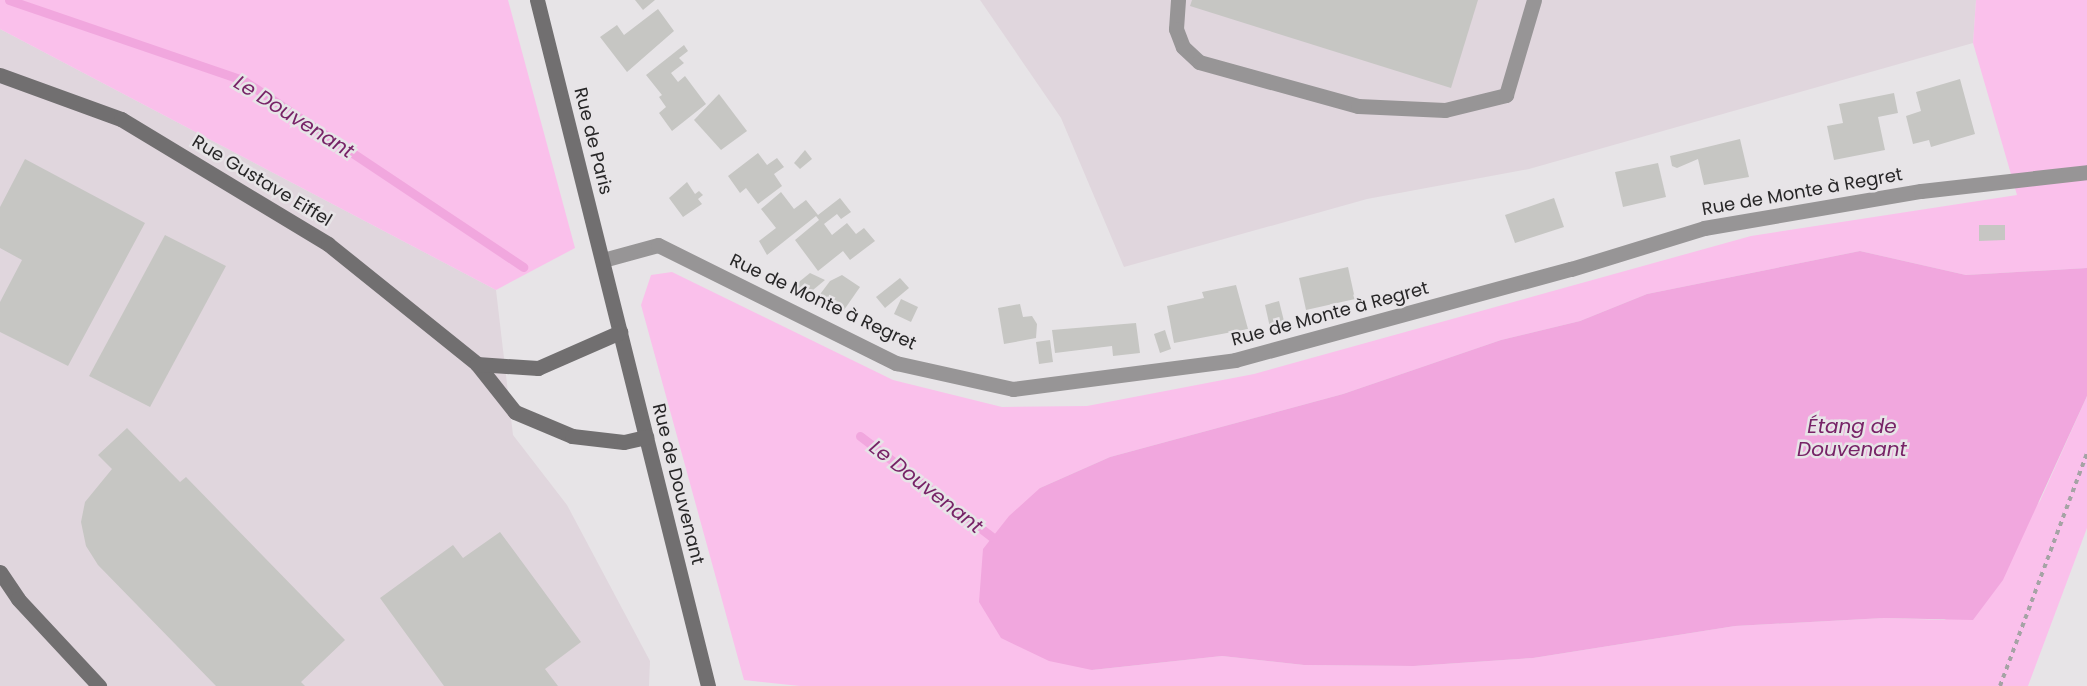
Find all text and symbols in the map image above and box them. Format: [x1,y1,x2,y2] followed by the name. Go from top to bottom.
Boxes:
[230,71,358,163] water label: Le Douvenant
[569,85,617,197] street label: Rue de Paris
[188,131,336,231] street label: Rue Gustave Eiffel
[1700,164,1904,220] street label: Rue de Monte à Regret
[726,249,920,355] street label: Rue de Monte à Regret
[1229,277,1431,351] street label: Rue de Monte à Regret
[648,401,708,567] street label: Rue de Douvenant
[1797,414,1907,461] water label: Étang de Douvenant
[865,435,987,539] water label: Le Douvenant

